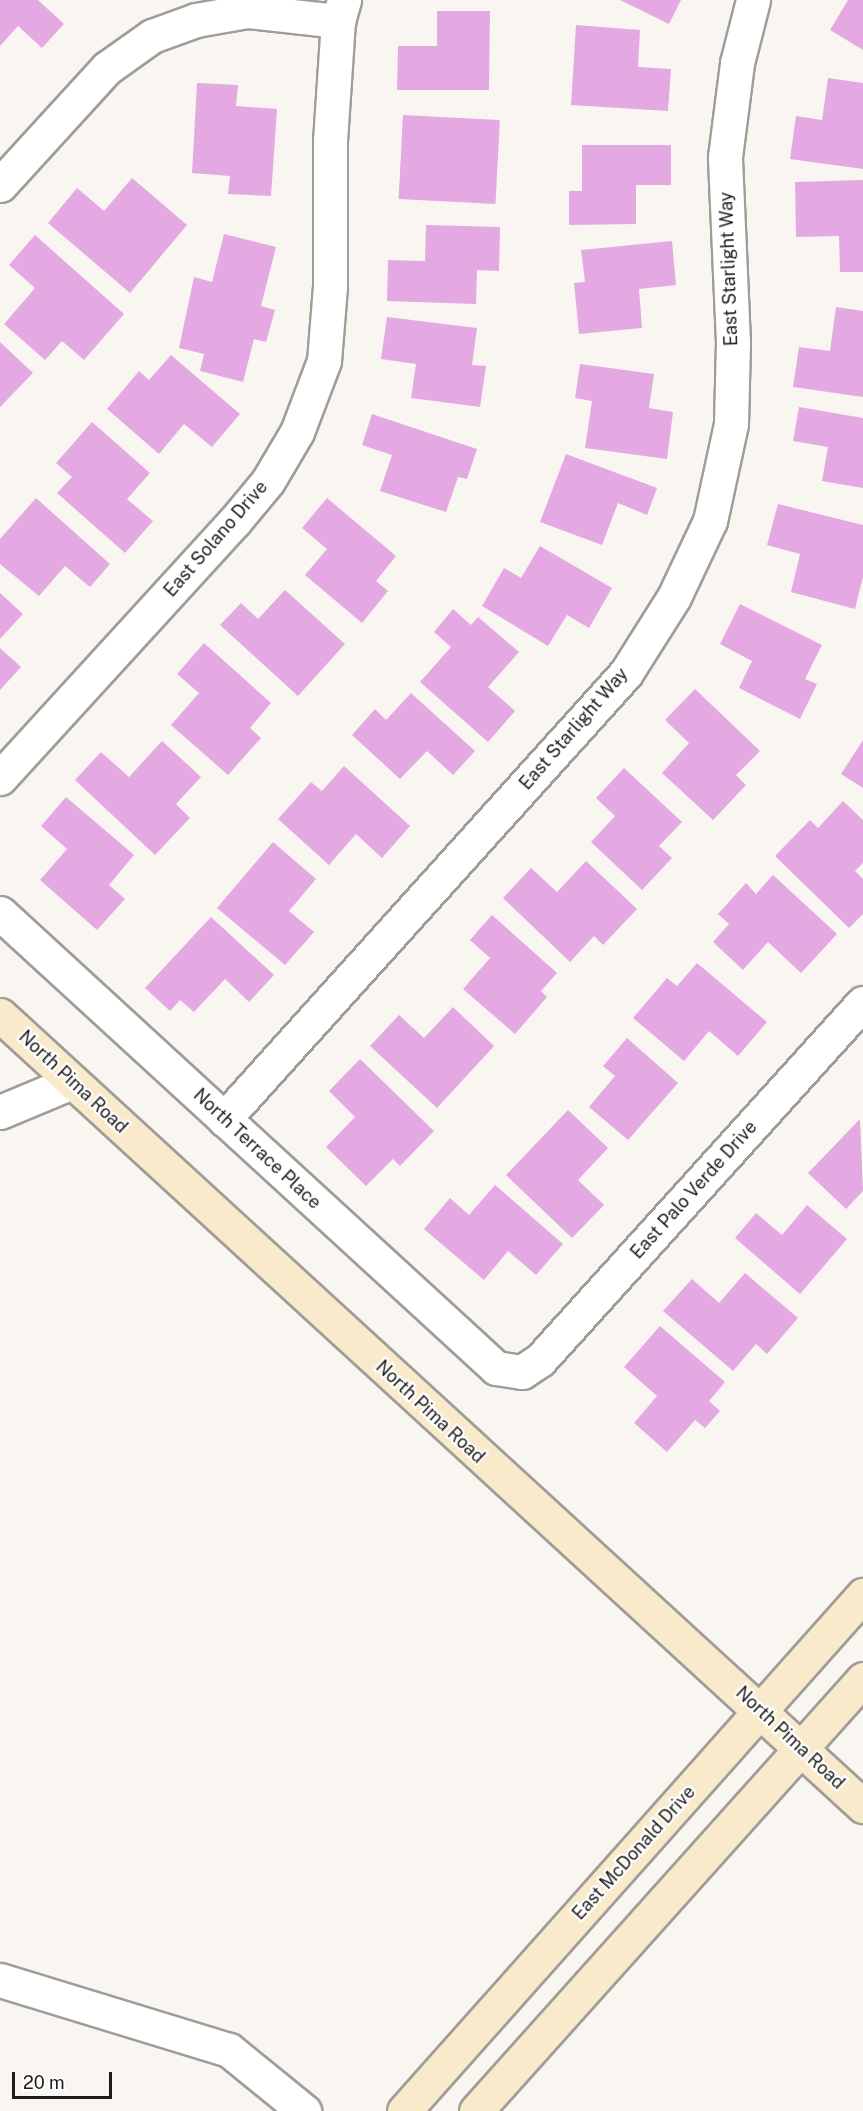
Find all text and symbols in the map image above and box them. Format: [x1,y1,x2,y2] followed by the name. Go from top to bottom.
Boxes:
[716,191,742,347] street label: East Starlight Way
[160,477,272,601] street label: East Solano Drive
[515,663,633,795] street label: East Starlight Way
[14,1026,132,1138] street label: North Pima Road
[189,1084,325,1214] street label: North Terrace Place
[626,1116,762,1264] street label: East Palo Verde Drive
[371,1356,489,1468] street label: North Pima Road
[731,1682,849,1794] street label: North Pima Road
[568,1782,700,1924] street label: East McDonald Drive
[15,2060,116,2098] scale bar
[23,2072,65,2093] text: 20 m

